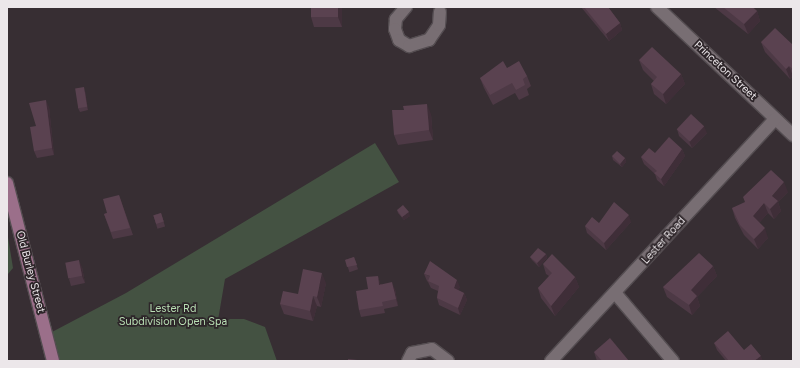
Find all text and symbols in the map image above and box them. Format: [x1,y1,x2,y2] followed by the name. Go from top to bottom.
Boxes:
[691,39,759,103] street label: Princeton Street
[639,215,689,267] street label: Lester Road
[13,230,47,314] street label: Old Burley Street
[119,303,227,329] park label: Lester Rd Subdivision Open Spa

